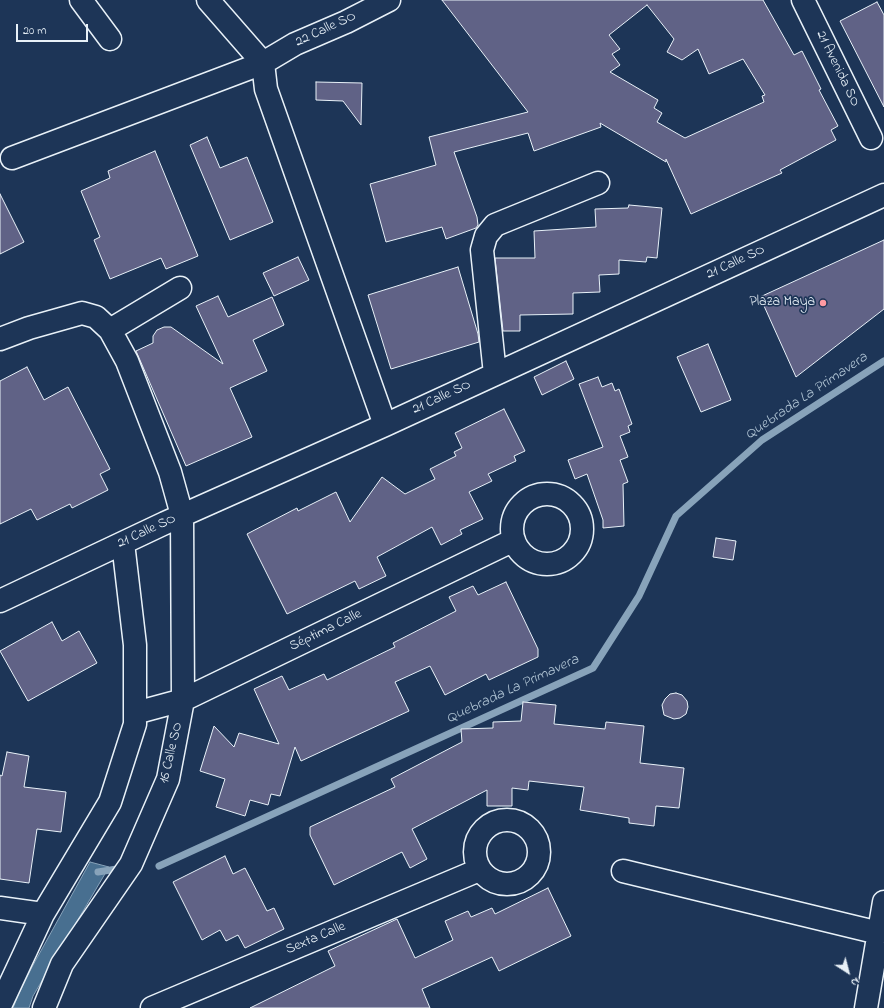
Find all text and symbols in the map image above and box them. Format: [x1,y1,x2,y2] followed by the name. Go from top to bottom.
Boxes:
[293,9,359,51] street label: 22 Calle SO
[18,16,90,42] scale bar
[23,22,46,40] text: 20 m
[811,28,863,110] street label: 21 Avenida SO
[704,242,768,284] street label: 21 Calle SO
[749,295,815,311] place label: Plaza Maya
[818,298,828,308] marker: Plaza Maya
[742,349,872,445] water label: Quebrada La Primavera
[410,377,474,419] street label: 21 Calle SO
[115,511,179,553] street label: 21 Calle SO
[287,606,365,656] street label: Séptima Calle
[444,651,582,729] water label: Quebrada La Primavera
[157,721,187,785] street label: 16 Calle SO
[283,919,349,959] street label: Sexta Calle
[828,952,868,992] north arrow
[847,973,863,990] text: N

